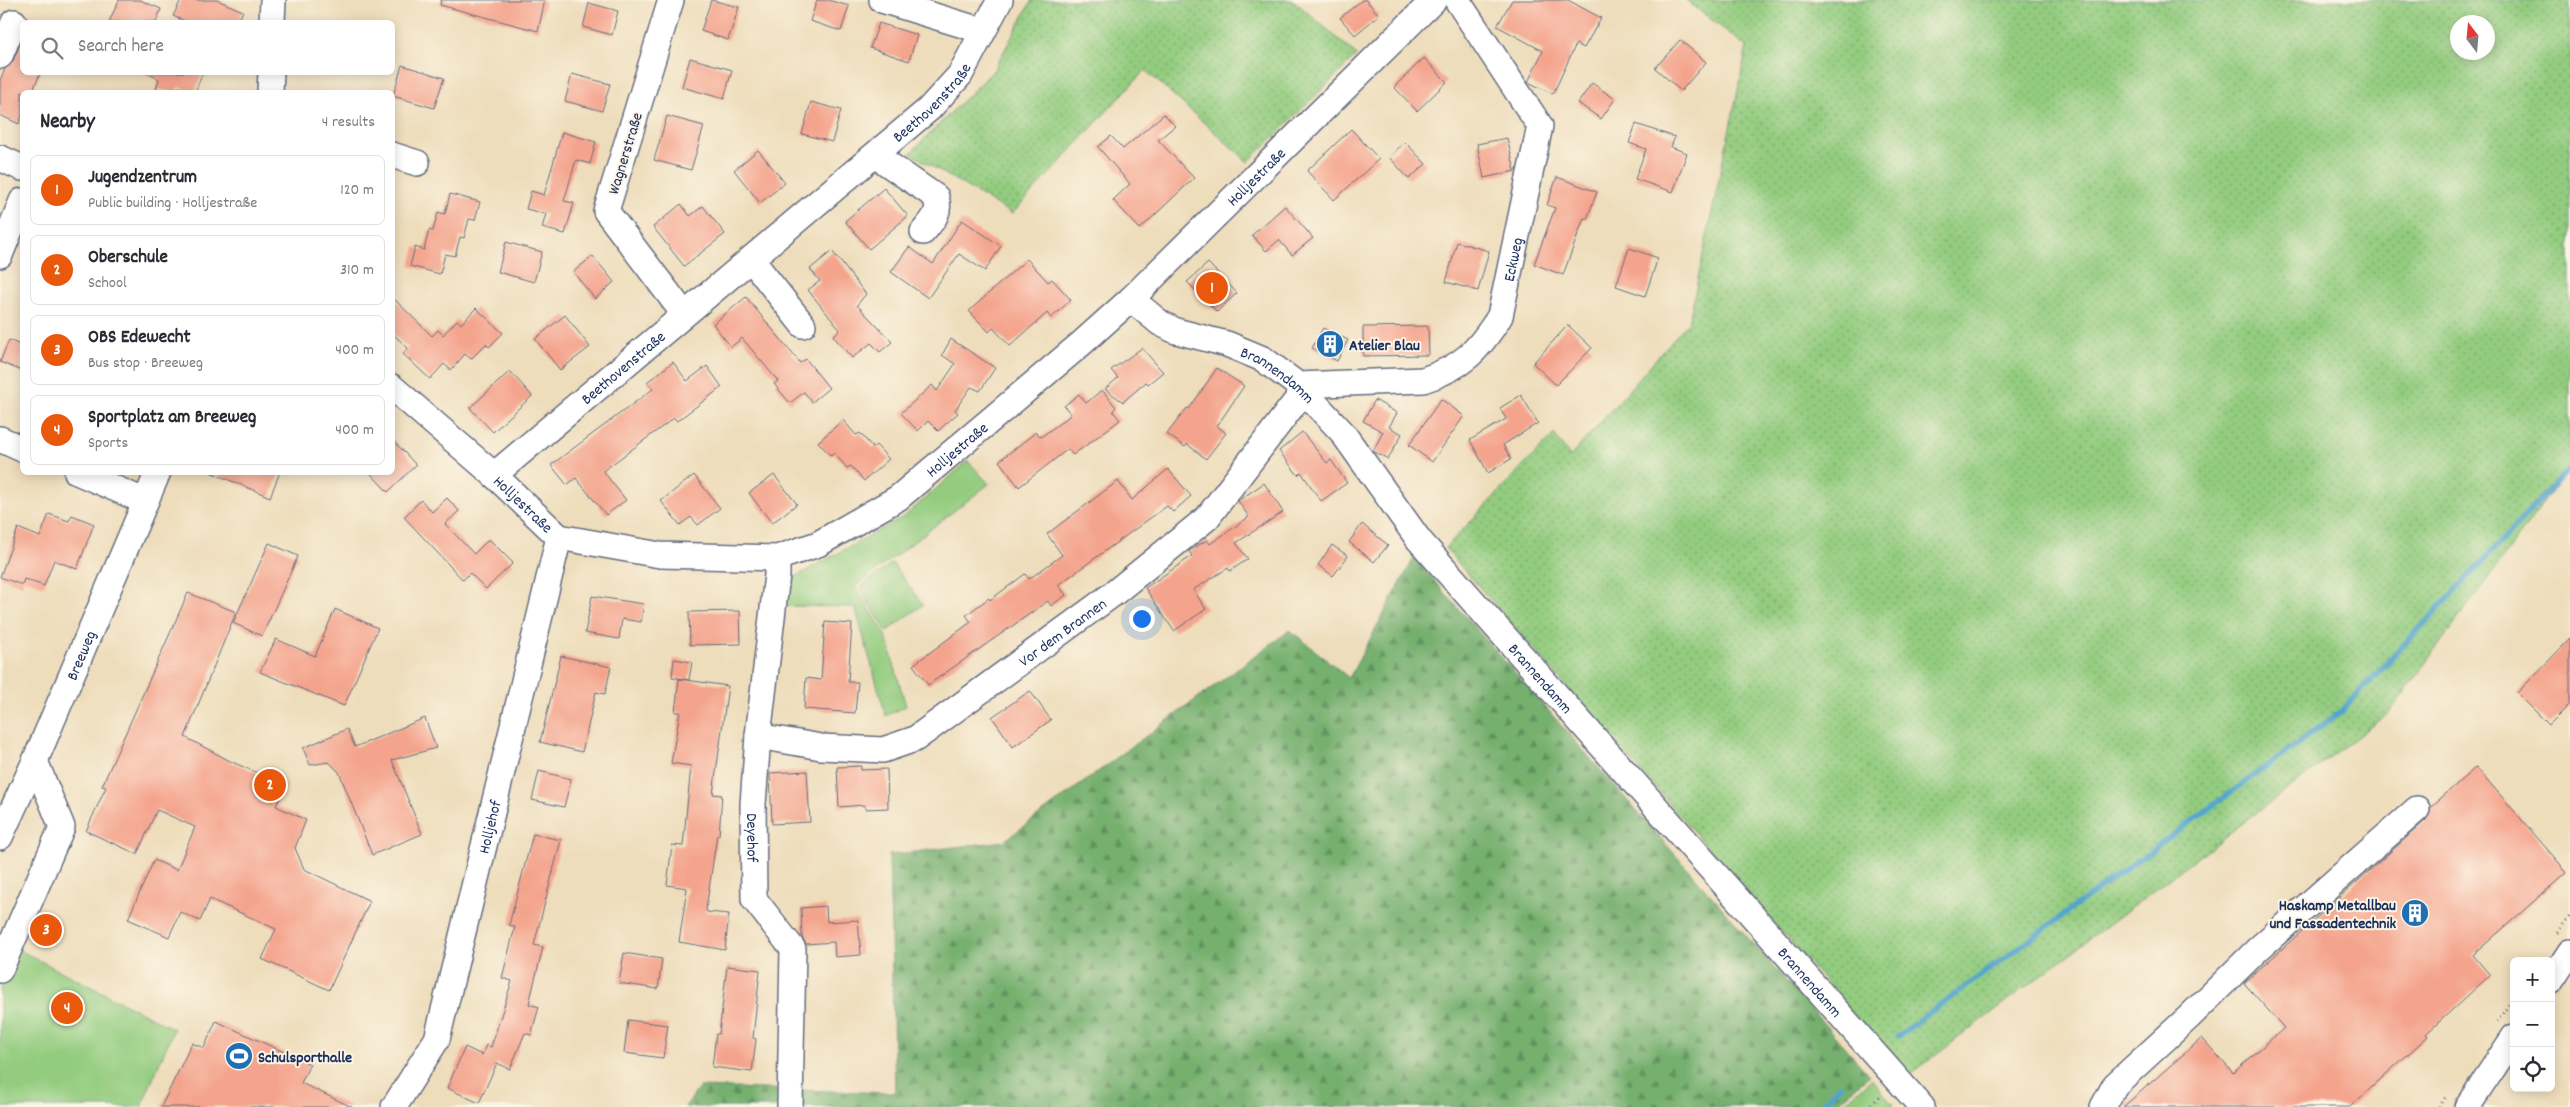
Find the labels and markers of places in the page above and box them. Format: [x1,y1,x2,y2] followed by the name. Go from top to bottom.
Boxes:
[1196,269,1228,307] pin: 1
[1315,329,1345,359] building icon: Atelier Blau
[1349,335,1420,358] place label: Atelier Blau
[254,766,286,804] pin: 2
[2269,895,2396,936] place label: Haskamp Metallbau und Fassadentechnik
[2400,898,2430,928] building icon: Haskamp Metallbau und Fassadentechnik
[30,911,62,949] pin: 3
[51,989,83,1027] pin: 4
[224,1041,254,1071] sports icon: Schulsporthalle
[258,1047,352,1070] place label: Schulsporthalle

